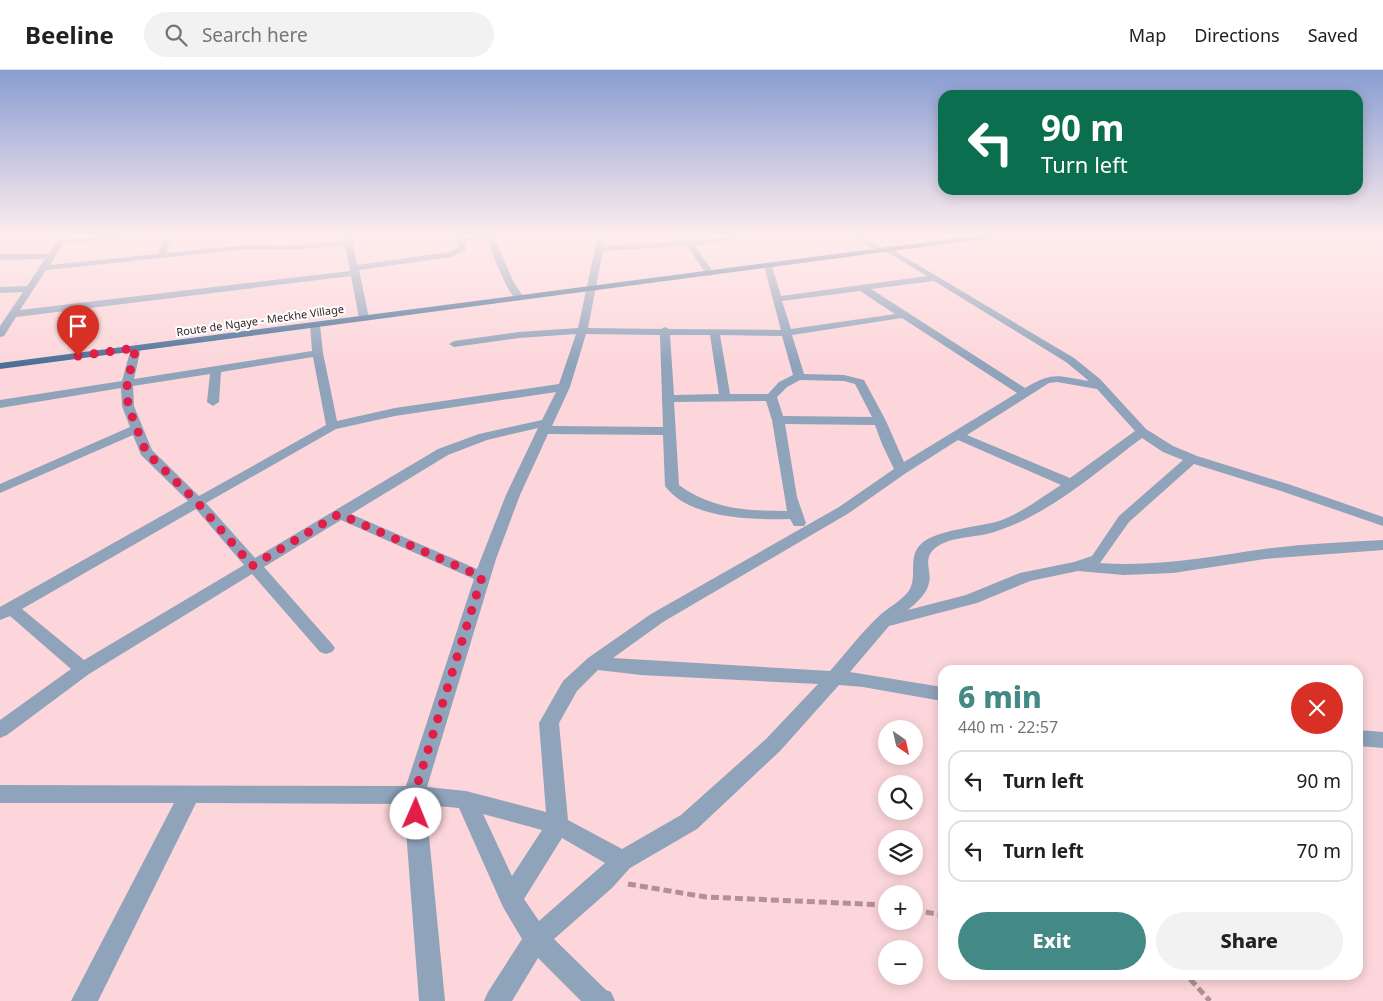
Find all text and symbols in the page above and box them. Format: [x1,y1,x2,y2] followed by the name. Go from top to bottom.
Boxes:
[144,12,494,57] search box
[25,18,114,51] text: Beeline
[162,21,190,49] icon: search
[202,22,308,48] text: Search here
[1129,23,1166,47] text: Map
[1194,23,1280,47] text: Directions
[1308,23,1358,47] text: Saved
[1041,104,1124,151] text: 90 m
[958,110,1023,175] icon: left
[1041,149,1128,179] text: Turn left
[175,301,345,339] street label: Route de Ngaye - Meckhe Village
[57,305,99,356] pin
[64,312,92,340] icon: arrive
[958,676,1042,717] text: 6 min
[1291,682,1343,734] button: close
[958,716,1058,738] text: 440 m · 22:57
[878,720,922,765] north arrow
[878,720,923,985] map controls
[960,767,988,795] icon: left
[1003,768,1084,794] text: Turn left
[1297,768,1341,794] text: 90 m
[878,775,923,820] button: search
[389,787,441,839] position arrow
[878,830,923,875] button: layers
[960,837,988,865] icon: left
[1003,838,1084,864] text: Turn left
[1297,838,1341,864] text: 70 m
[878,885,923,930] button: +
[958,912,1146,970] button: Exit
[1156,912,1343,970] button: Share
[878,940,923,985] button: −

